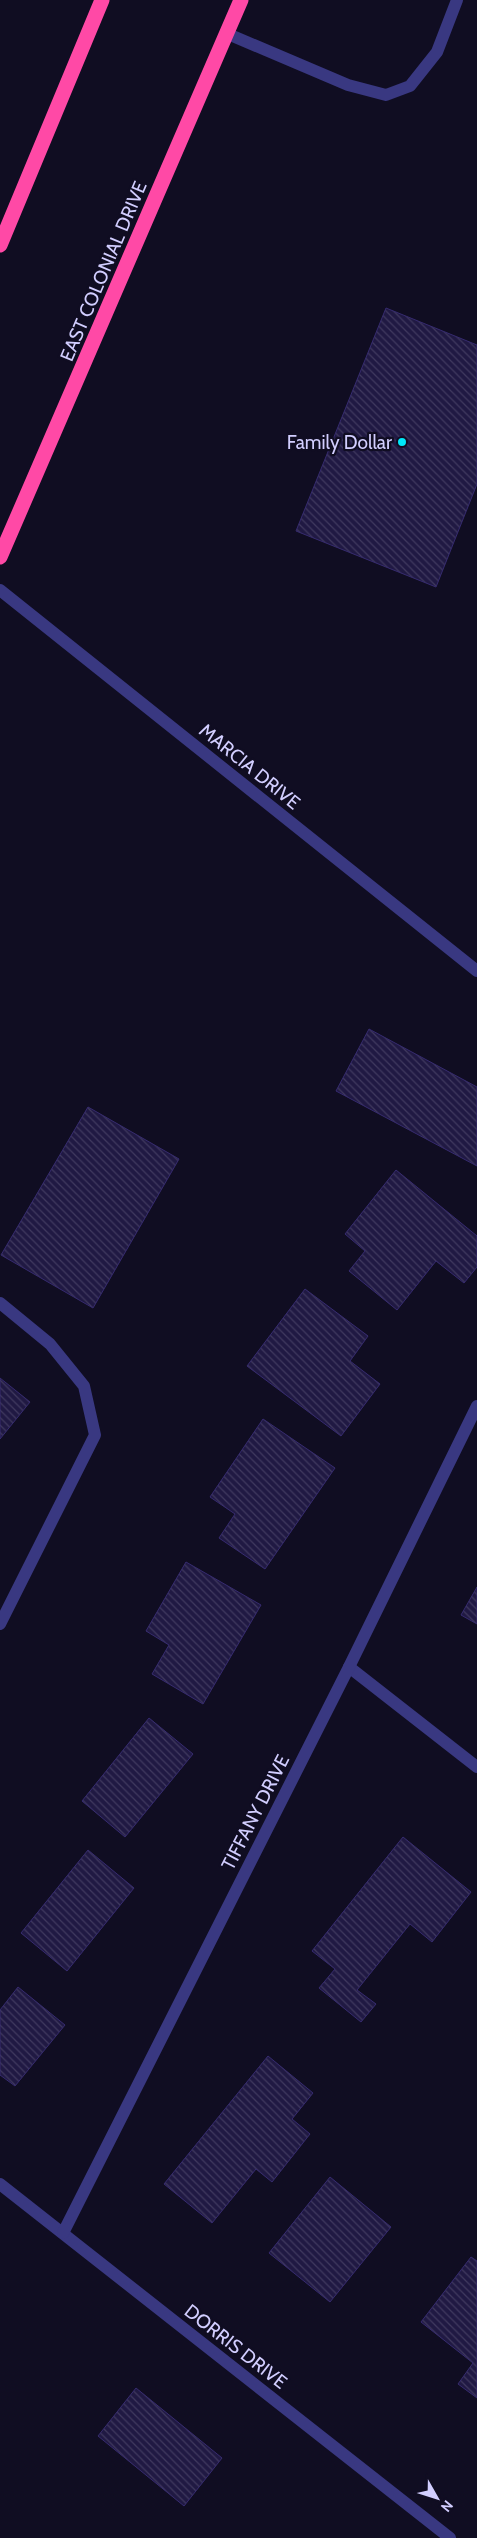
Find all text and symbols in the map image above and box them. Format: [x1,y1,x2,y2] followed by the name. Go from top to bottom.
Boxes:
[55,178,152,365] street label: EAST COLONIAL DRIVE
[287,431,392,454] place label: Family Dollar
[396,436,408,448] marker: Family Dollar
[195,719,305,814] street label: MARCIA DRIVE
[217,1751,294,1874] street label: TIFFANY DRIVE
[180,2299,292,2394] street label: DORRIS DRIVE
[412,2473,462,2523] north arrow
[437,2497,457,2516] text: N

